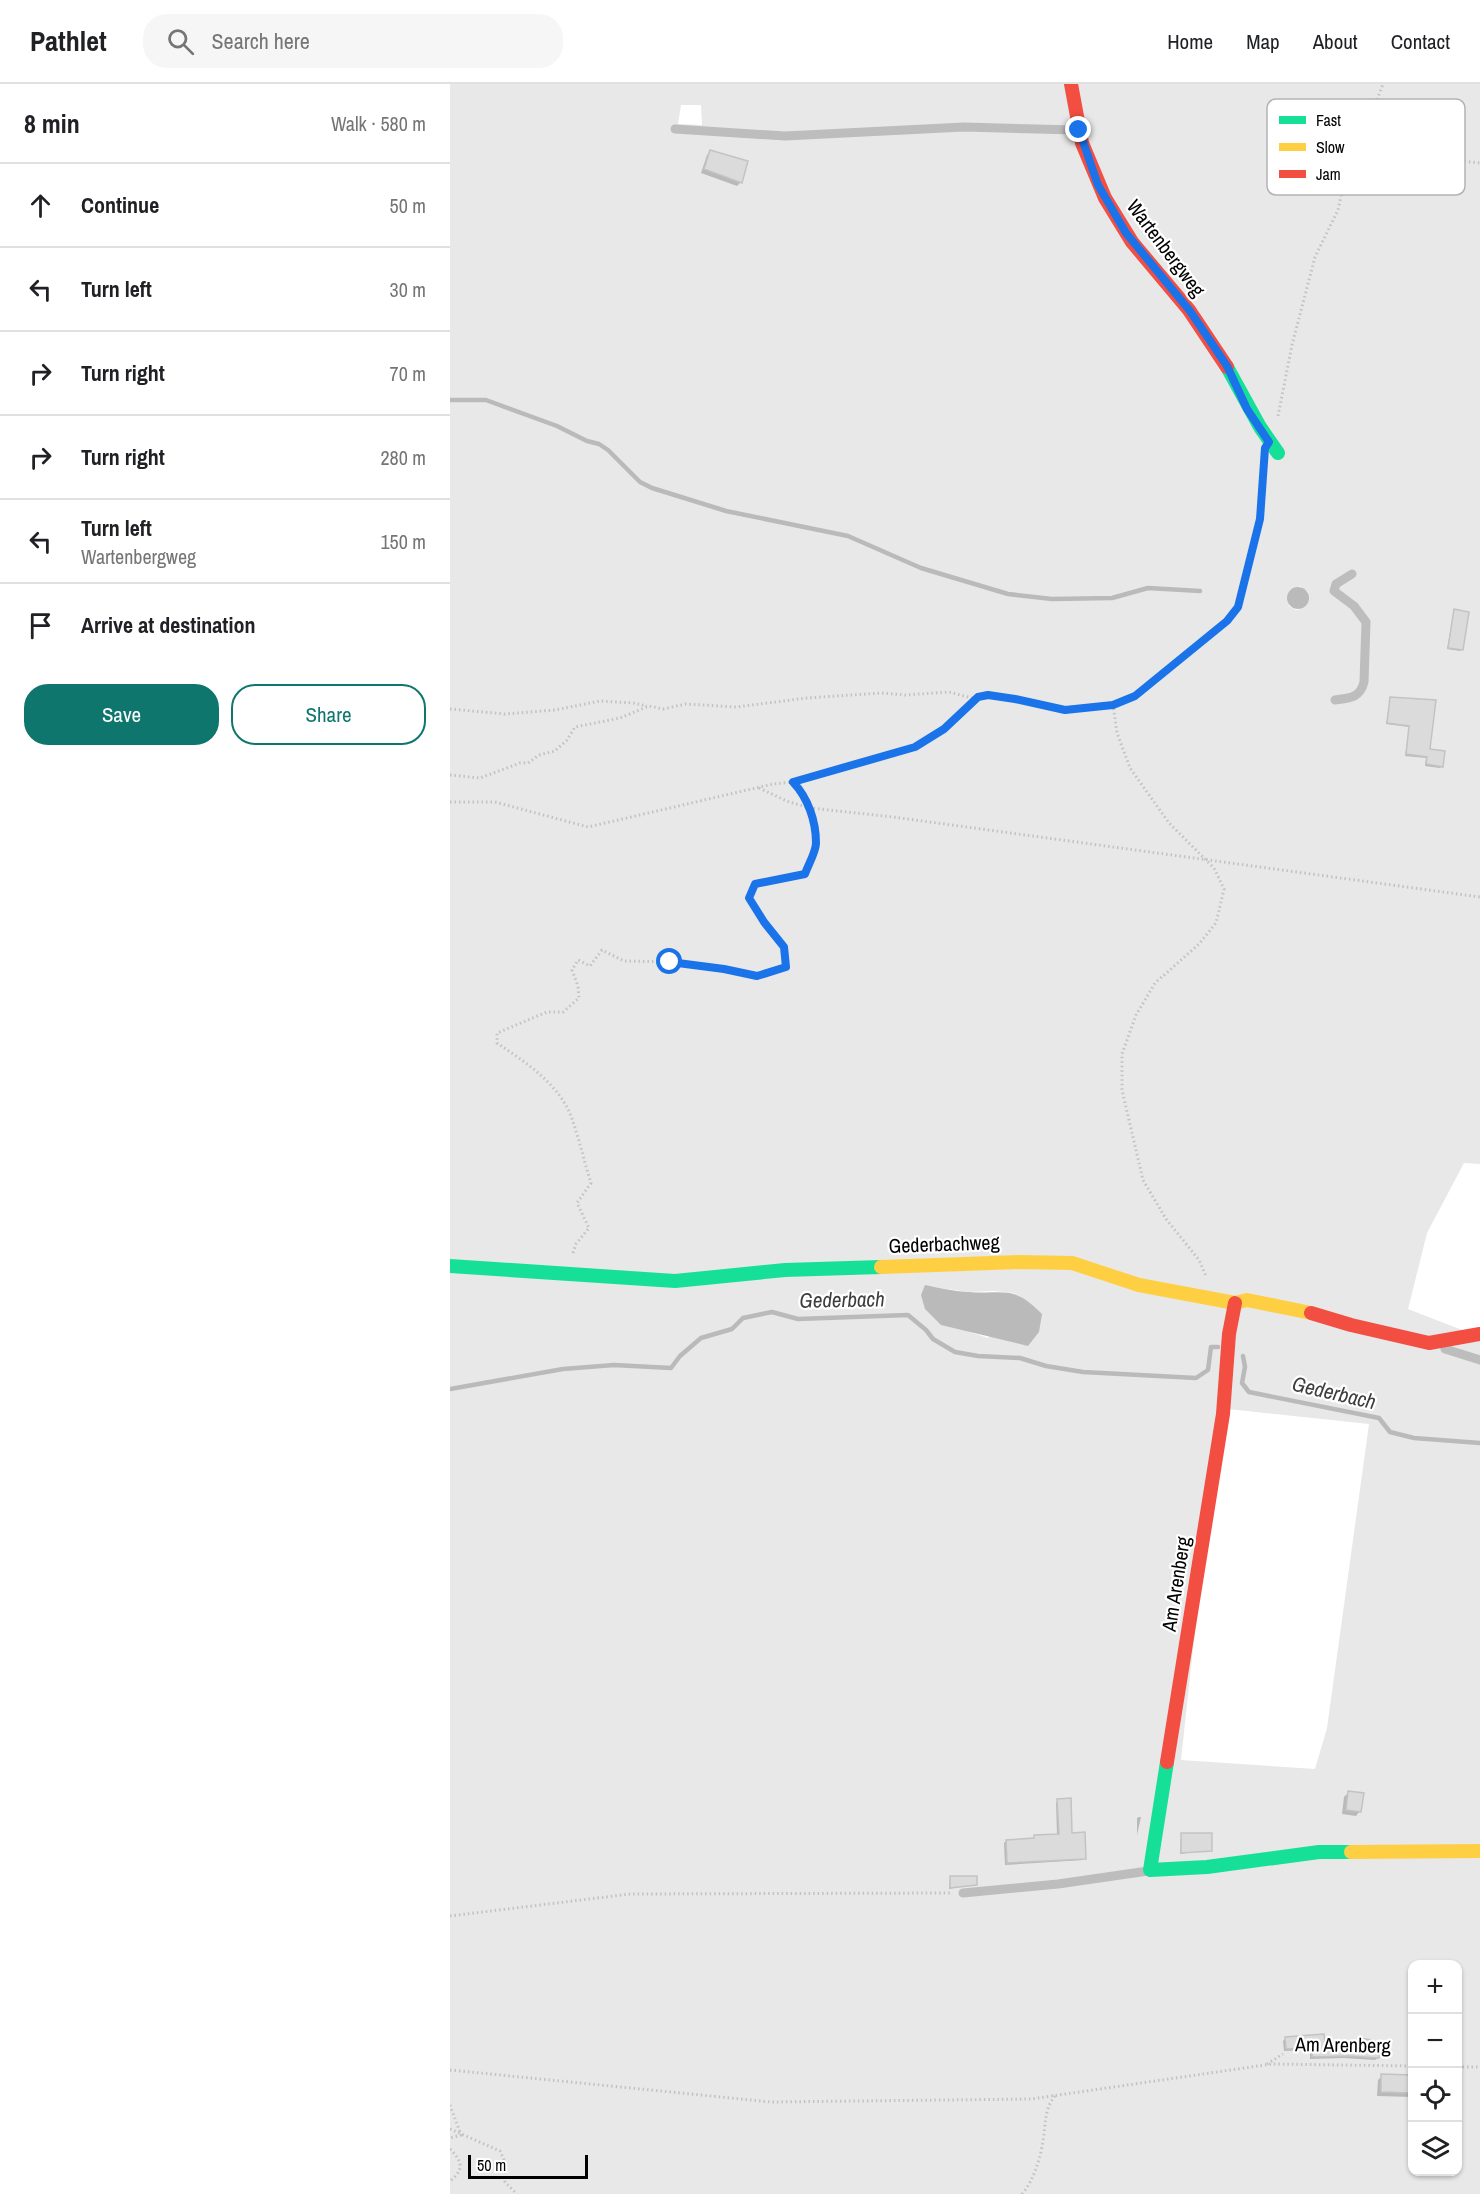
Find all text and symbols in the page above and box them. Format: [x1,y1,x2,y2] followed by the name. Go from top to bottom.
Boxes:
[143,14,563,68] search box
[30,22,107,60] text: Pathlet
[164,25,197,58] icon: search
[212,26,310,56] text: Search here
[1167,27,1213,56] text: Home
[1246,27,1280,56] text: Map
[1313,27,1358,56] text: About
[1391,27,1450,56] text: Contact
[1267,99,1465,195] legend
[24,106,80,141] text: 8 min
[1316,109,1341,131] text: Fast
[331,110,426,137] text: Walk · 580 m
[1065,116,1091,142] route end
[1316,136,1345,158] text: Slow
[1316,163,1341,185] text: Jam
[24,189,57,222] icon: ahead
[81,190,159,220] text: Continue
[390,192,426,219] text: 50 m
[1121,194,1212,302] street label: Wartenbergweg
[24,273,57,306] icon: left
[81,274,152,304] text: Turn left
[390,276,426,303] text: 30 m
[24,357,57,390] icon: right
[81,358,165,388] text: Turn right
[390,360,426,387] text: 70 m
[24,441,57,474] icon: right
[81,442,165,472] text: Turn right
[380,444,426,471] text: 280 m
[81,513,152,543] text: Turn left
[24,525,57,558] icon: left
[380,528,426,555] text: 150 m
[81,543,196,570] text: Wartenbergweg
[24,609,57,642] icon: arrive
[81,610,255,640] text: Arrive at destination
[24,684,219,745] button: Save
[231,684,426,745] button: Share
[656,948,682,974] route start
[888,1228,1000,1259] street label: Gederbachweg
[799,1284,885,1315] water label: Gederbach
[1289,1369,1379,1416] water label: Gederbach
[1155,1535,1196,1634] street label: Am Arenberg
[1408,1960,1462,2176] map controls
[1408,1960,1462,2014] button: +
[1408,2014,1462,2068] button: −
[1294,2030,1391,2059] street label: Am Arenberg
[1408,2068,1462,2122] button: locate
[1408,2122,1462,2176] button: layers
[468,2152,588,2180] scale bar
[477,2154,506,2176] text: 50 m

